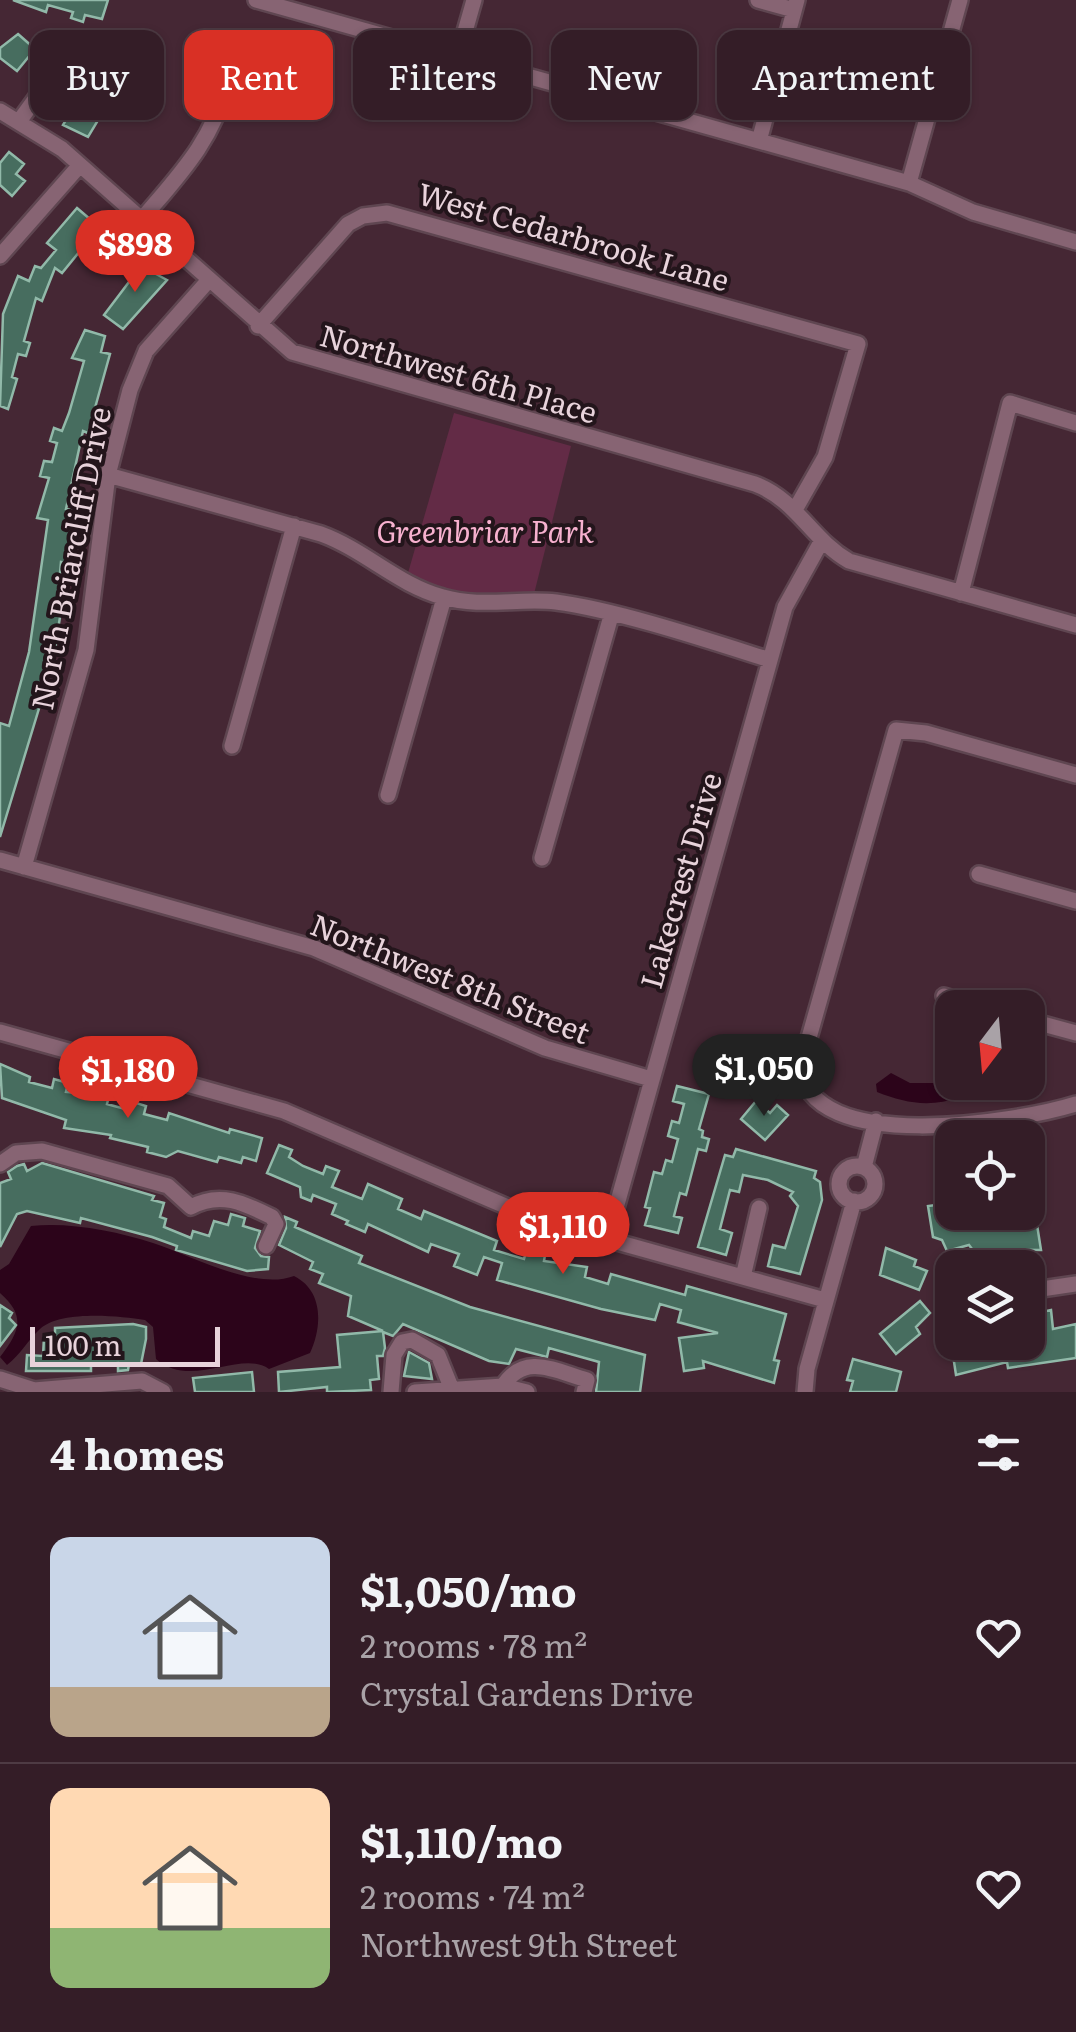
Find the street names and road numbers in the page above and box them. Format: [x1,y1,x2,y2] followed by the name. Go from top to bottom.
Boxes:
[413,169,735,301] street label: West Cedarbrook Lane
[315,311,603,433] street label: Northwest 6th Place
[18,403,120,713] street label: North Briarcliff Drive
[627,767,731,993] street label: Lakecrest Drive
[305,901,597,1053] street label: Northwest 8th Street

